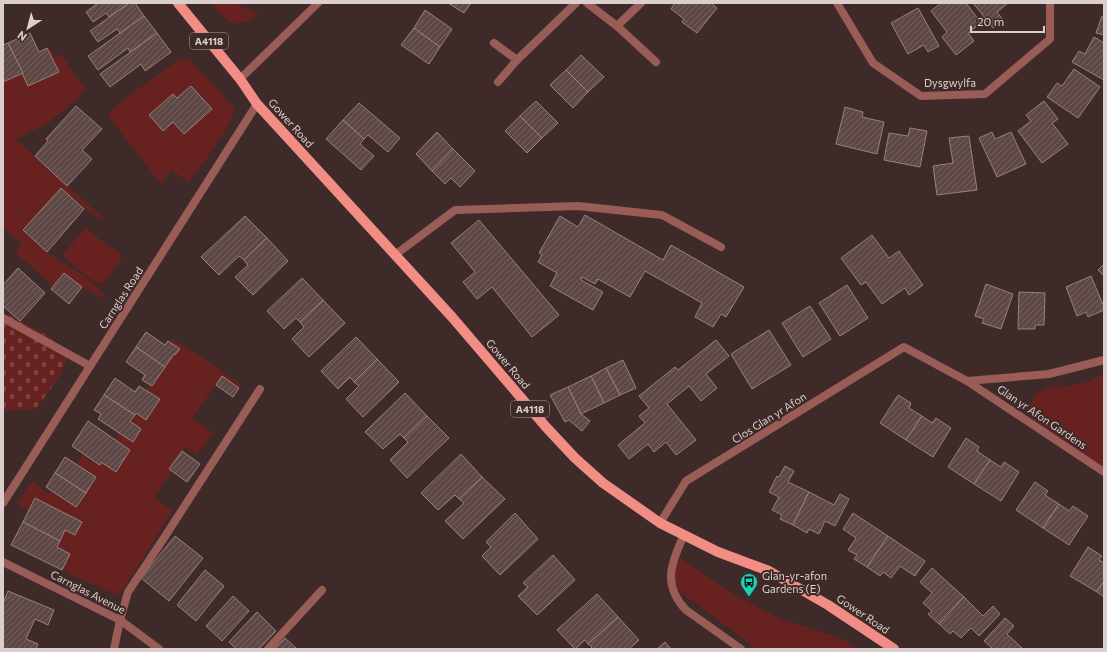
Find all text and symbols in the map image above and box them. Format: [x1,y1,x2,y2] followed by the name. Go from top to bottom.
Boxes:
[8,8,48,48] north arrow
[971,8,1044,34] scale bar
[977,14,1004,28] text: 20 m
[15,29,29,44] text: N
[190,33,228,49] road number: A4118
[924,76,976,89] street label: Dysgwylfa
[266,96,317,150] street label: Gower Road
[96,264,145,331] street label: Carnglas Road
[484,336,533,391] street label: Gower Road
[995,382,1089,451] street label: Glan yr Afon Gardens
[729,389,808,446] street label: Clos Glan yr Afon
[511,401,549,417] road number: A4118
[49,567,128,616] street label: Carnglas Avenue
[762,569,827,595] place label: Glan-yr-afon Gardens (E)
[739,572,759,597] bus stop icon: Glan-yr-afon Gardens (E)
[834,591,892,636] street label: Gower Road

